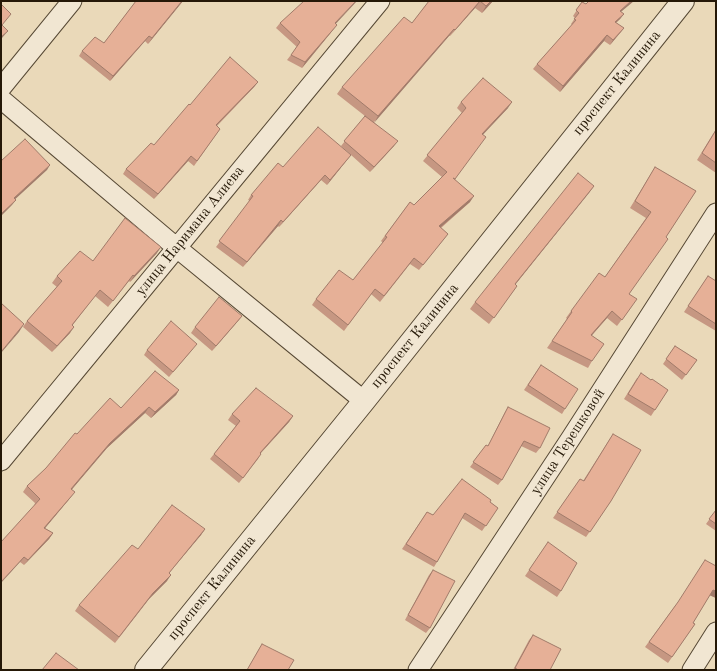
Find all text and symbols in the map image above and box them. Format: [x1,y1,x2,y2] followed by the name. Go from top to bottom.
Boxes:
[569,27,665,139] street label: проспект Калинина
[132,162,248,300] street label: улица Наримана Алиева
[367,280,463,392] street label: проспект Калинина
[527,386,609,498] street label: улица Терешковой
[164,532,260,644] street label: проспект Калинина

